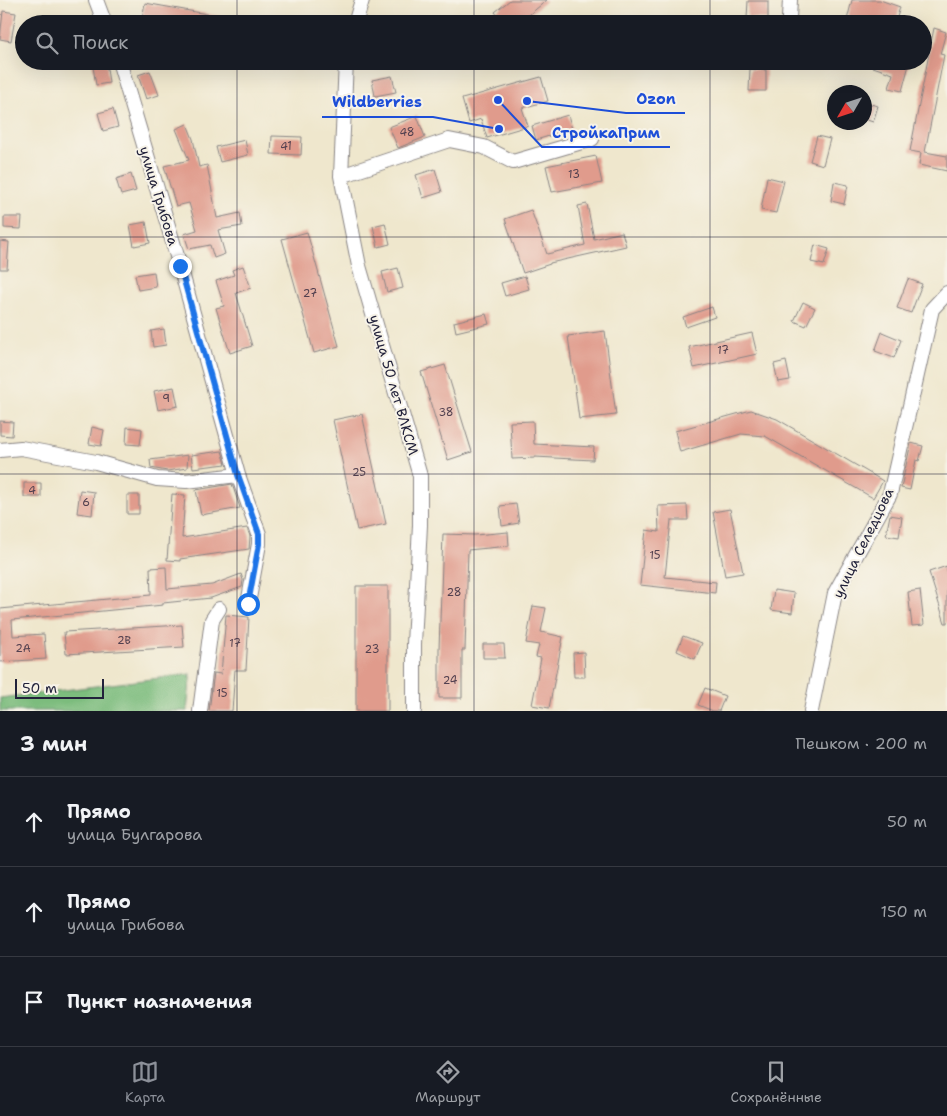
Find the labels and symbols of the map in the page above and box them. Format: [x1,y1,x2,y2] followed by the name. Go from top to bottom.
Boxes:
[626,83,685,113] callout: Ozon
[827,85,872,130] north arrow
[322,87,433,117] callout: Wildberries
[636,89,676,109] text: Ozon
[332,92,422,112] text: Wildberries
[542,117,670,147] callout: СтройкаПрим
[552,123,661,143] text: СтройкаПрим
[399,125,415,140] house number: 48
[280,139,292,154] house number: 41
[135,144,183,248] street label: улица Грибова
[568,167,580,182] house number: 13
[169,255,192,278] route end
[303,286,318,301] house number: 27
[365,313,423,458] street label: улица 50 лет ВЛКСМ
[717,343,729,358] house number: 17
[162,391,170,406] house number: 9
[438,405,454,420] house number: 38
[352,465,366,480] house number: 25
[28,483,36,498] house number: 4
[829,485,898,601] street label: улица Селедцова
[82,495,90,510] house number: 6
[649,548,661,563] house number: 15
[446,585,462,600] house number: 28
[237,593,260,616] route start
[117,633,132,648] house number: 2В
[229,636,241,651] house number: 17
[15,641,31,656] house number: 2А
[365,642,379,657] house number: 23
[443,673,458,688] house number: 24
[15,676,104,699] scale bar
[216,686,228,701] house number: 15

